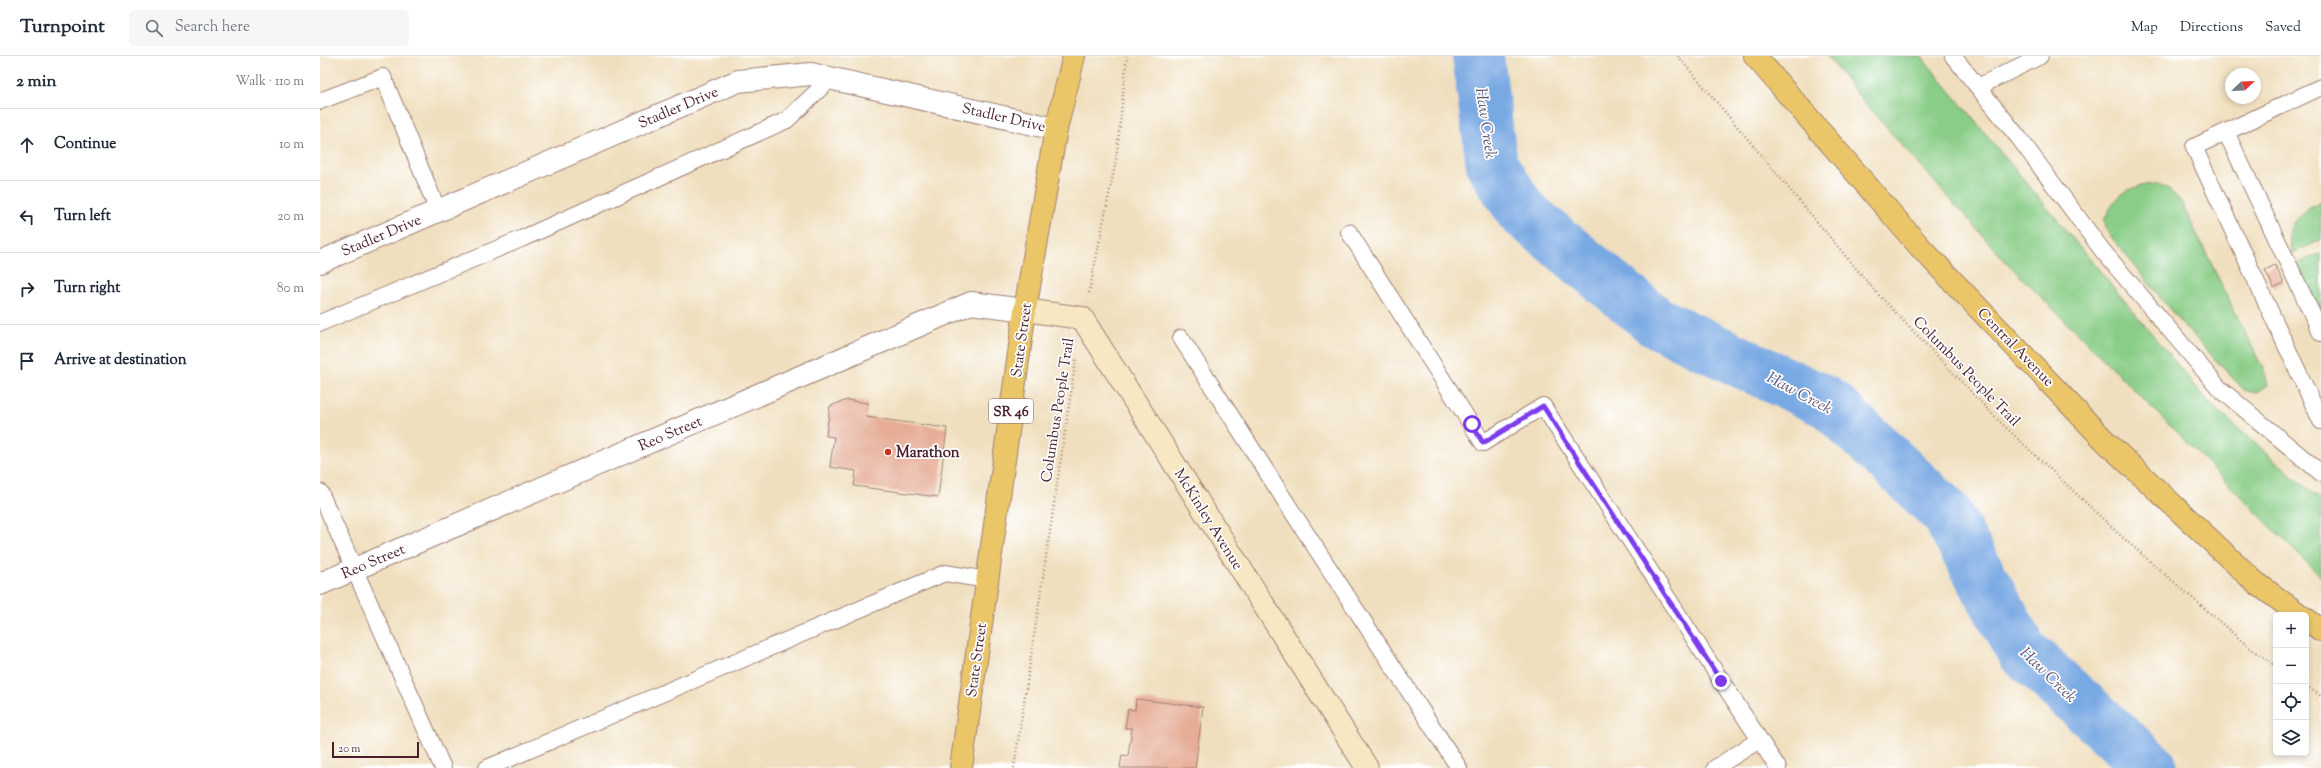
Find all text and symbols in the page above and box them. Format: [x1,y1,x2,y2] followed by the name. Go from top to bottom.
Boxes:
[129,10,409,46] search box
[20,14,105,41] text: Turnpoint
[143,17,165,39] icon: search
[175,17,250,38] text: Search here
[2131,18,2158,38] text: Map
[2180,18,2243,38] text: Directions
[2265,18,2301,38] text: Saved
[2225,68,2261,104] north arrow
[16,70,57,94] text: 2 min
[236,73,304,91] text: Walk · 110 m
[635,82,722,135] street label: Stadler Drive
[1468,86,1501,160] water label: Haw Creek
[960,99,1048,138] street label: Stadler Drive
[16,134,38,156] icon: ahead
[54,134,116,155] text: Continue
[279,136,304,154] text: 10 m
[16,206,38,228] icon: left
[54,206,111,227] text: Turn left
[278,208,304,226] text: 20 m
[338,210,425,263] street label: Stadler Drive
[16,278,38,300] icon: right
[54,278,120,299] text: Turn right
[277,280,304,298] text: 80 m
[1007,302,1038,379] street label: State Street
[1972,304,2058,392] street label: Central Avenue
[1908,312,2024,432] street label: Columbus People Trail
[1037,336,1080,484] street label: Columbus People Trail
[16,350,38,372] icon: arrive
[54,350,187,371] text: Arrive at destination
[1762,367,1836,421] water label: Haw Creek
[989,399,1033,423] road number: SR 46
[635,412,706,457] street label: Reo Street
[1463,415,1481,433] route start
[896,443,960,464] place label: Marathon
[883,447,893,457] marker: Marathon
[1168,465,1247,575] street label: McKinley Avenue
[338,540,409,585] street label: Reo Street
[2273,612,2309,756] map controls
[2273,612,2309,648] button: +
[962,622,993,699] street label: State Street
[2014,643,2081,709] water label: Haw Creek
[2273,648,2309,684] button: −
[1712,672,1730,690] route end
[2273,684,2309,720] button: locate
[2273,720,2309,756] button: layers
[332,740,419,759] scale bar
[338,741,360,757] text: 20 m

